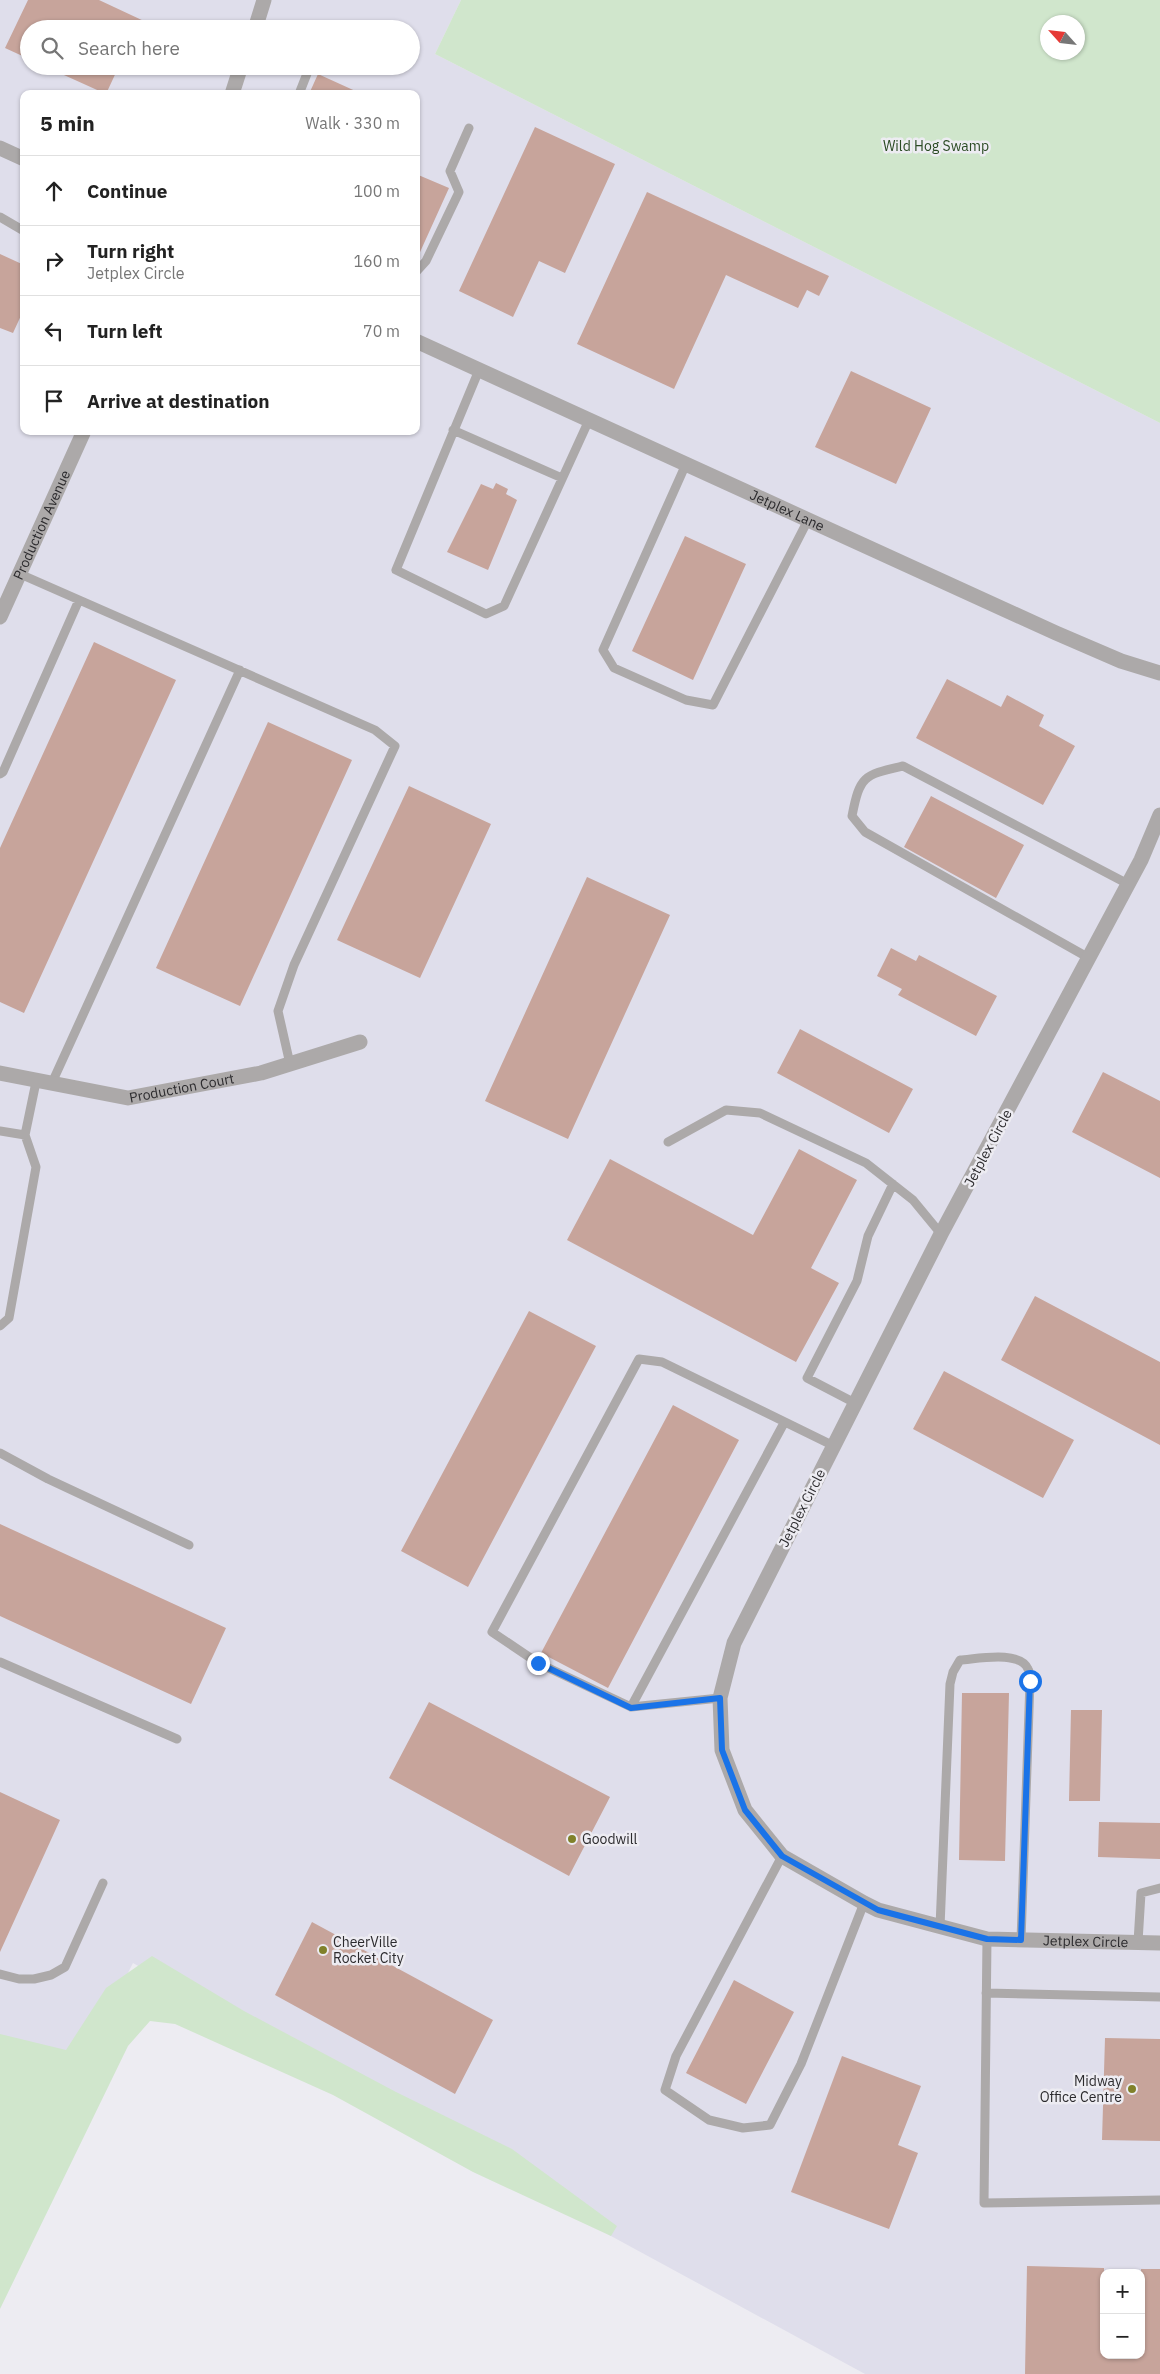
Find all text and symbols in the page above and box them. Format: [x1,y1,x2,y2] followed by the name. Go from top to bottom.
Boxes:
[1040,15,1085,60] north arrow
[20,20,420,75] search box
[38,34,66,62] icon: search
[78,36,180,60] text: Search here
[40,109,95,137] text: 5 min
[305,113,400,133] text: Walk · 330 m
[883,137,989,155] park label: Wild Hog Swamp
[40,177,68,205] icon: ahead
[87,179,167,203] text: Continue
[353,181,400,201] text: 100 m
[87,239,174,263] text: Turn right
[40,247,68,275] icon: right
[353,251,400,271] text: 160 m
[87,263,185,283] text: Jetplex Circle
[40,317,68,345] icon: left
[87,319,163,343] text: Turn left
[363,321,400,341] text: 70 m
[40,387,68,415] icon: arrive
[87,389,270,413] text: Arrive at destination
[9,467,74,583] street label: Production Avenue
[747,486,827,535] street label: Jetplex Lane
[128,1069,236,1107] street label: Production Court
[960,1106,1016,1190] street label: Jetplex Circle
[775,1466,830,1550] street label: Jetplex Circle
[527,1652,550,1675] route end
[1019,1670,1042,1693] route start
[582,1830,638,1848] place label: Goodwill
[566,1833,578,1845] marker: Goodwill
[1043,1931,1129,1951] street label: Jetplex Circle
[333,1933,404,1967] place label: CheerVille Rocket City
[317,1944,329,1956] marker: CheerVille Rocket City
[1040,2072,1122,2106] place label: Midway Office Centre
[1126,2083,1138,2095] marker: Midway Office Centre
[1100,2269,1145,2359] map controls
[1100,2269,1145,2314] button: +
[1100,2314,1145,2359] button: −

